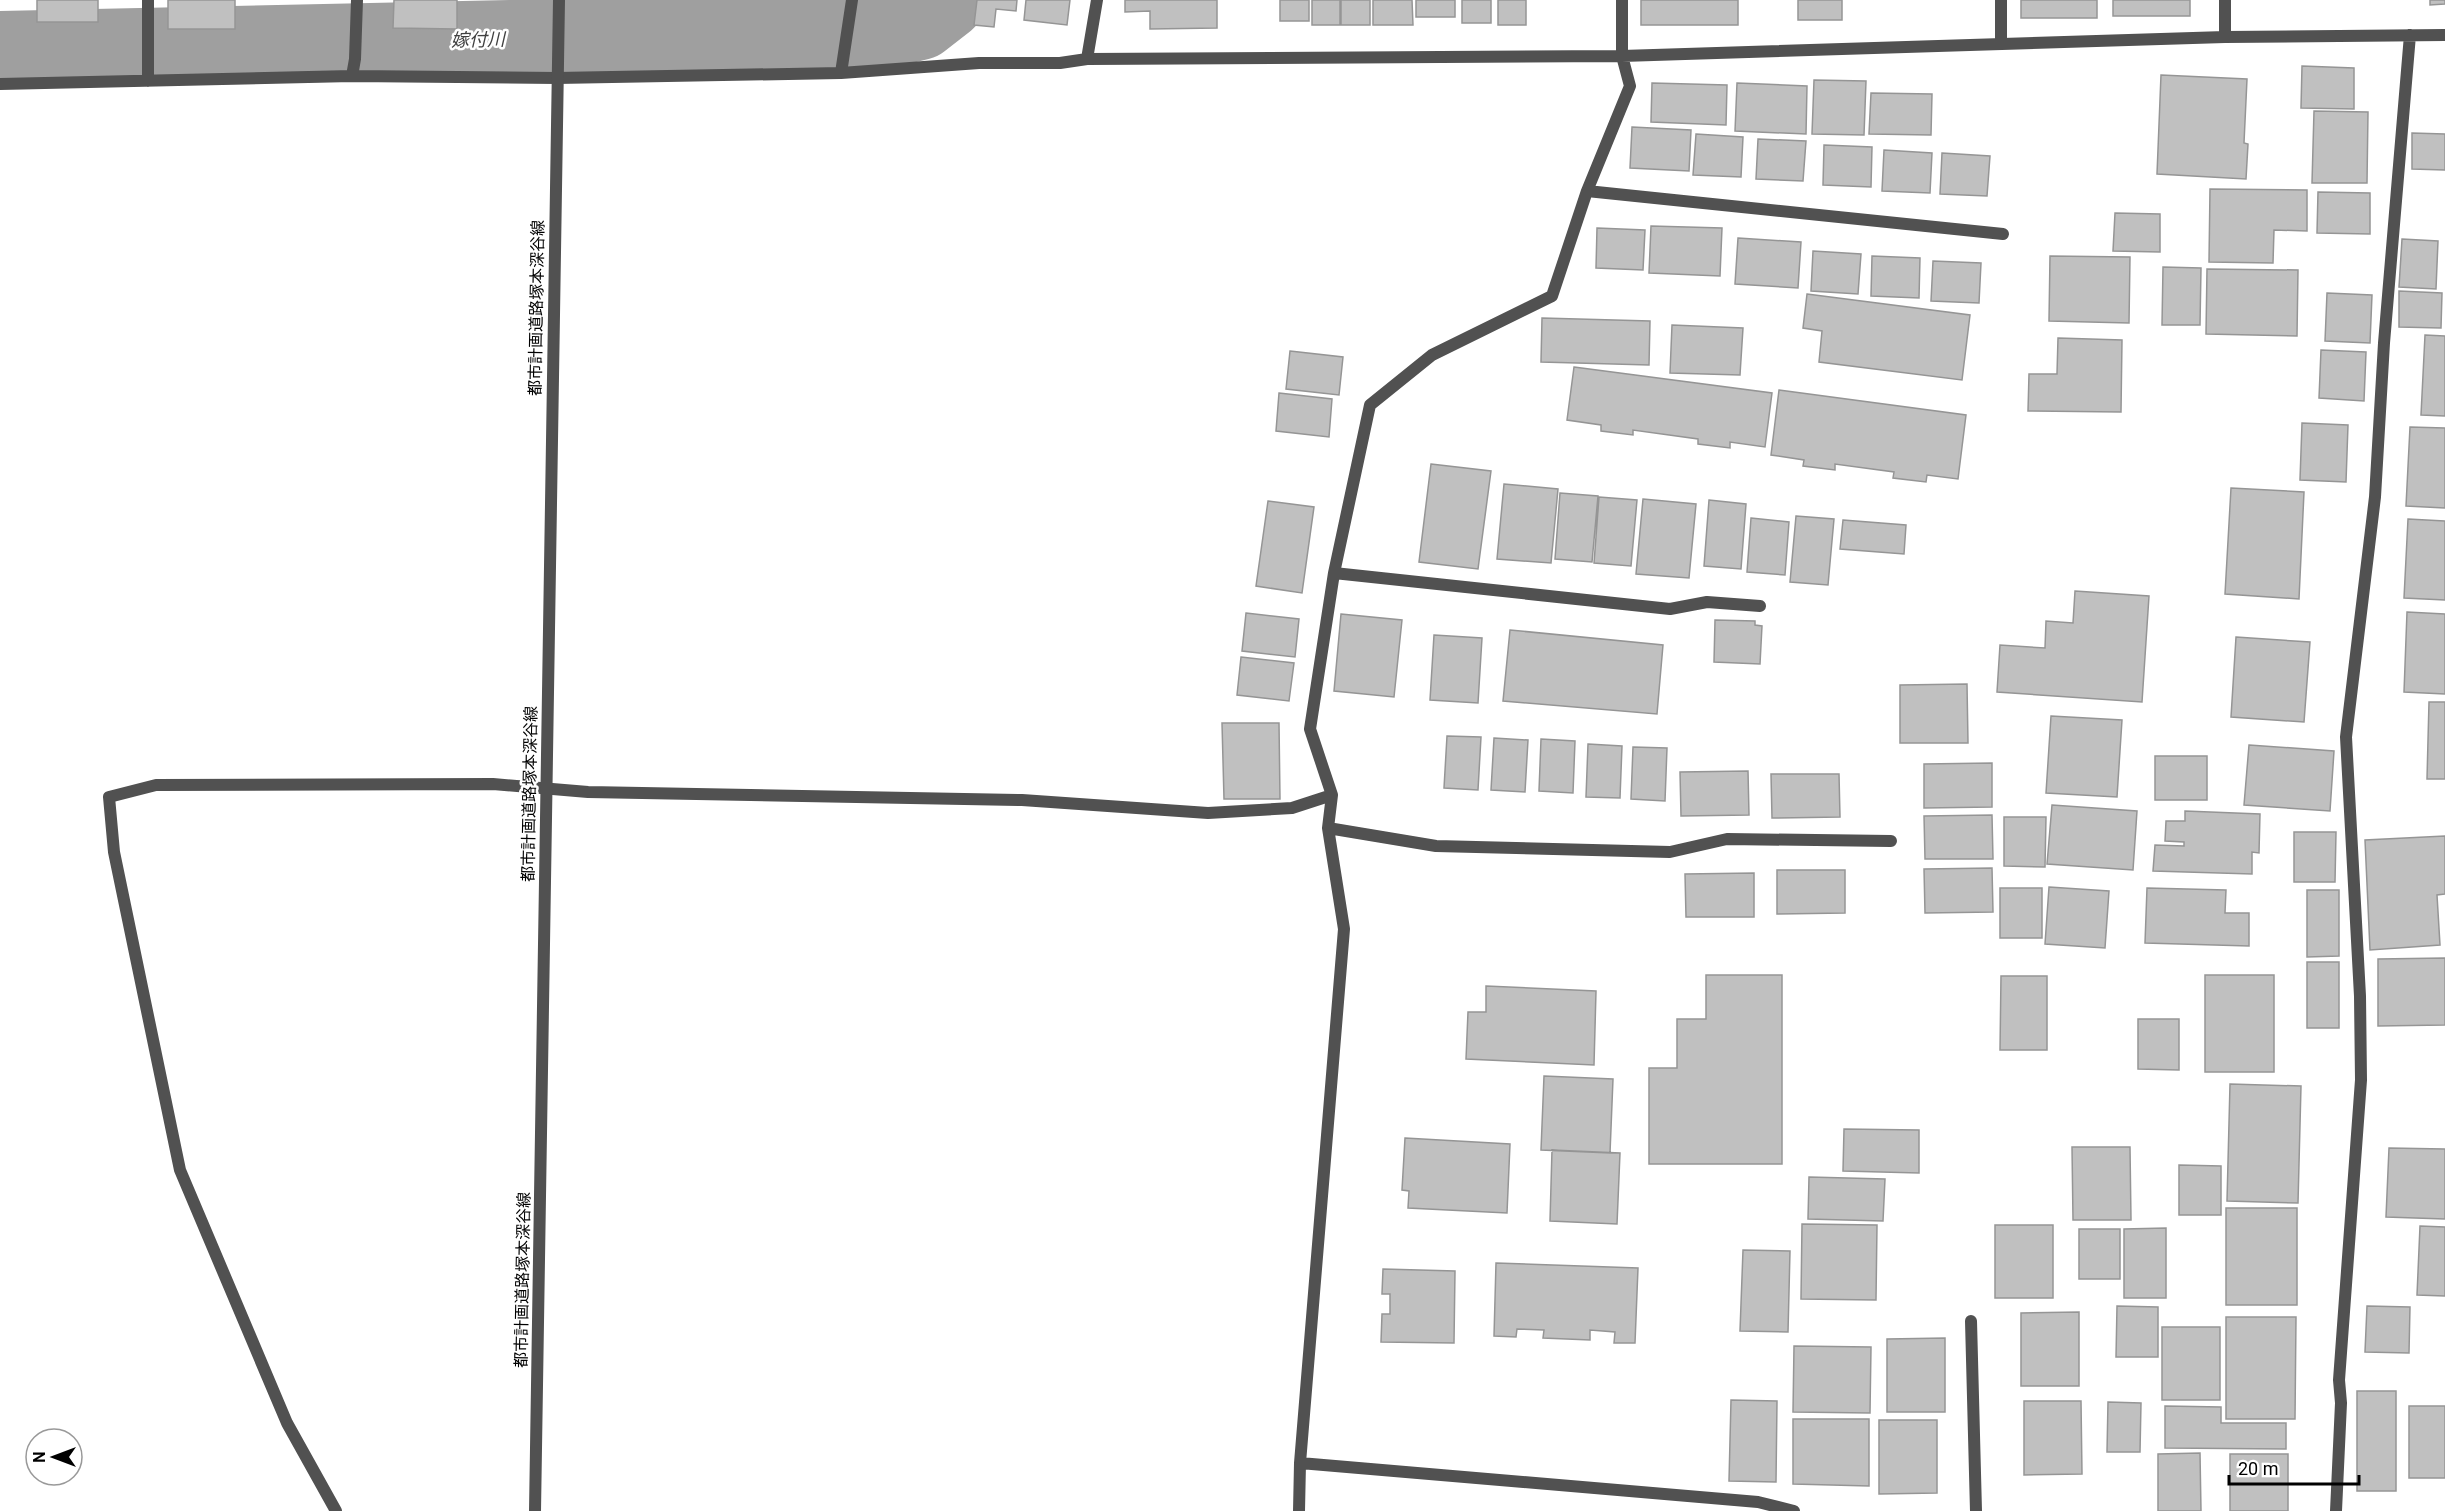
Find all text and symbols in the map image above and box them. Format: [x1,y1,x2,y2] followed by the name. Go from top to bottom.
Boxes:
[451,28,507,50] water label: 嫁付川
[525,220,548,396] street label: 都市計画道路塚本深谷線
[518,706,541,882] street label: 都市計画道路塚本深谷線
[511,1192,534,1368] street label: 都市計画道路塚本深谷線
[24,1427,84,1487] north arrow
[2229,1448,2360,1486] scale bar
[30,1451,49,1463] text: N
[2238,1458,2278,1479] text: 20 m

